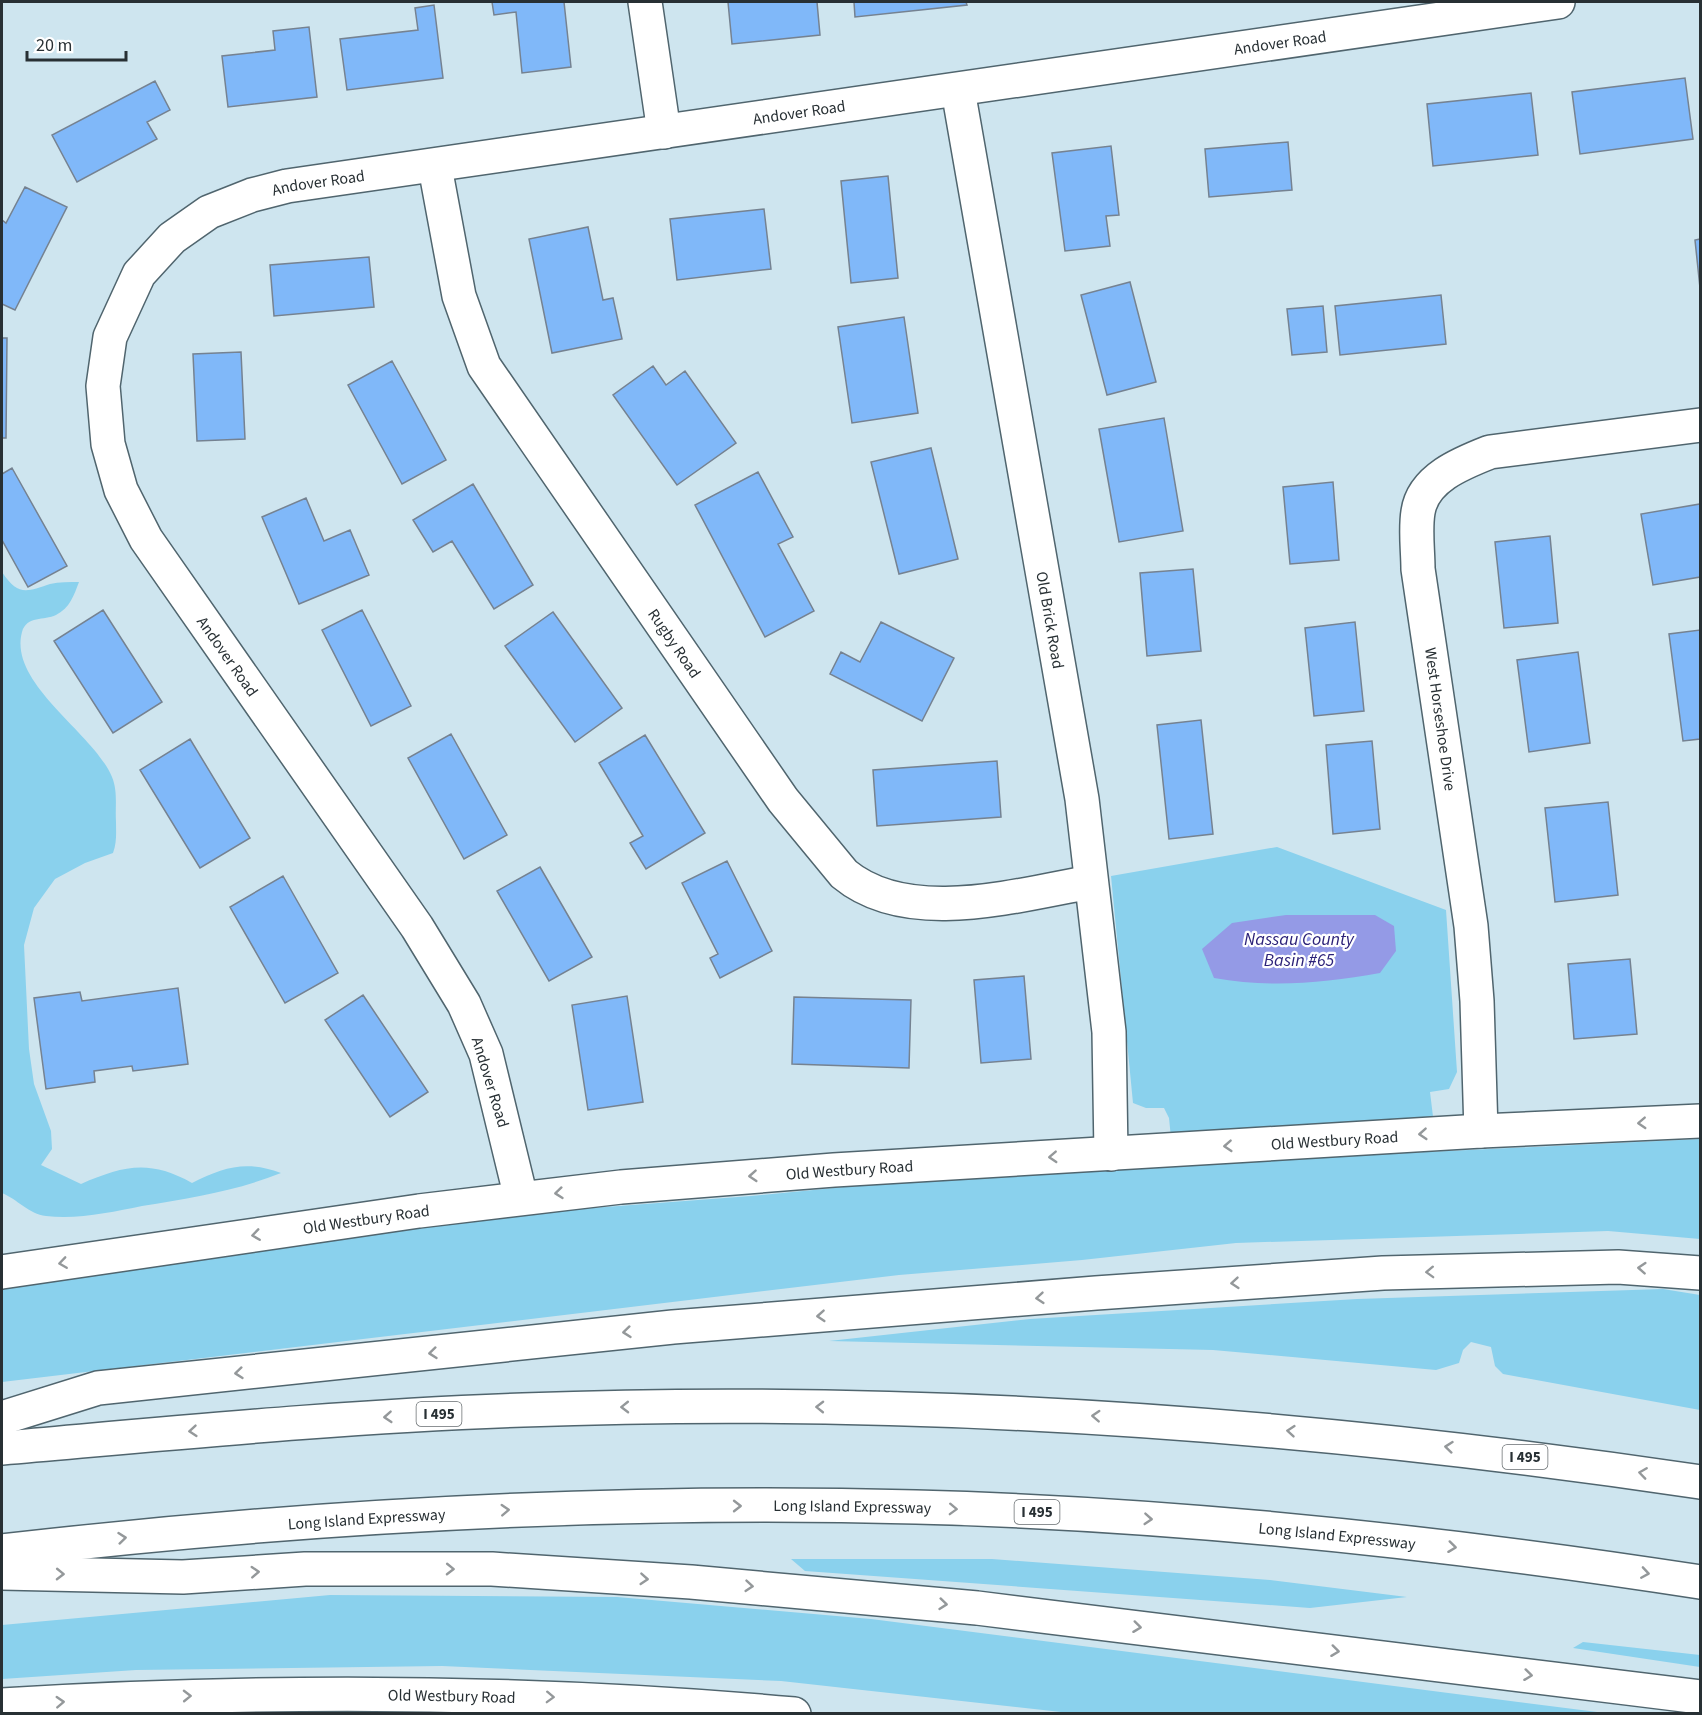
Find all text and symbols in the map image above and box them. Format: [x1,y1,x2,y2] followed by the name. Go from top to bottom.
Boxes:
[27,24,126,62] scale bar
[1232,26,1328,61] street label: Andover Road
[36,33,72,58] text: 20 m
[751,95,847,130] street label: Andover Road
[270,165,366,201] street label: Andover Road
[1030,570,1069,671] street label: Old Brick Road
[642,605,706,683] street label: Rugby Road
[191,612,263,701] street label: Andover Road
[1419,646,1461,792] street label: West Horseshoe Drive
[1244,927,1355,973] water label: Nassau County Basin #65
[466,1034,514,1130] street label: Andover Road
[1638,1117,1647,1129] one-way arrow
[1270,1126,1399,1156] street label: Old Westbury Road
[1418,1128,1427,1141] one-way arrow
[1223,1140,1232,1153] one-way arrow
[1048,1150,1057,1163] one-way arrow
[785,1155,914,1186] street label: Old Westbury Road
[749,1170,758,1183] one-way arrow
[555,1187,564,1199] one-way arrow
[301,1200,431,1240] street label: Old Westbury Road
[252,1228,261,1240] one-way arrow
[59,1257,68,1269] one-way arrow
[1638,1262,1647,1275] one-way arrow
[1426,1265,1435,1278] one-way arrow
[1230,1276,1239,1289] one-way arrow
[1036,1291,1045,1304] one-way arrow
[816,1309,825,1322] one-way arrow
[622,1325,631,1338] one-way arrow
[428,1346,437,1359] one-way arrow
[234,1367,243,1379] one-way arrow
[620,1401,629,1414] one-way arrow
[815,1401,824,1413] one-way arrow
[416,1402,462,1426] road number: I 495
[383,1410,392,1423] one-way arrow
[1092,1410,1101,1423] one-way arrow
[189,1424,198,1437] one-way arrow
[1286,1425,1295,1438] one-way arrow
[1445,1441,1454,1454] one-way arrow
[1502,1445,1547,1469] road number: I 495
[1638,1468,1647,1480] one-way arrow
[773,1495,932,1519] street label: Long Island Expressway
[733,1500,742,1512] one-way arrow
[1014,1500,1060,1524] road number: I 495
[949,1502,958,1515] one-way arrow
[287,1504,446,1536] street label: Long Island Expressway
[501,1504,510,1517] one-way arrow
[1144,1512,1153,1525] one-way arrow
[1257,1517,1417,1555] street label: Long Island Expressway
[118,1532,127,1545] one-way arrow
[1447,1541,1456,1553] one-way arrow
[445,1563,454,1575] one-way arrow
[250,1565,259,1578] one-way arrow
[1639,1566,1649,1579] one-way arrow
[55,1568,64,1580] one-way arrow
[640,1572,649,1585] one-way arrow
[744,1579,754,1592] one-way arrow
[939,1597,948,1610] one-way arrow
[1132,1621,1141,1633] one-way arrow
[1330,1645,1339,1657] one-way arrow
[1524,1668,1533,1681] one-way arrow
[388,1684,516,1709] street label: Old Westbury Road
[183,1690,192,1702] one-way arrow
[546,1691,555,1704] one-way arrow
[55,1695,64,1708] one-way arrow

